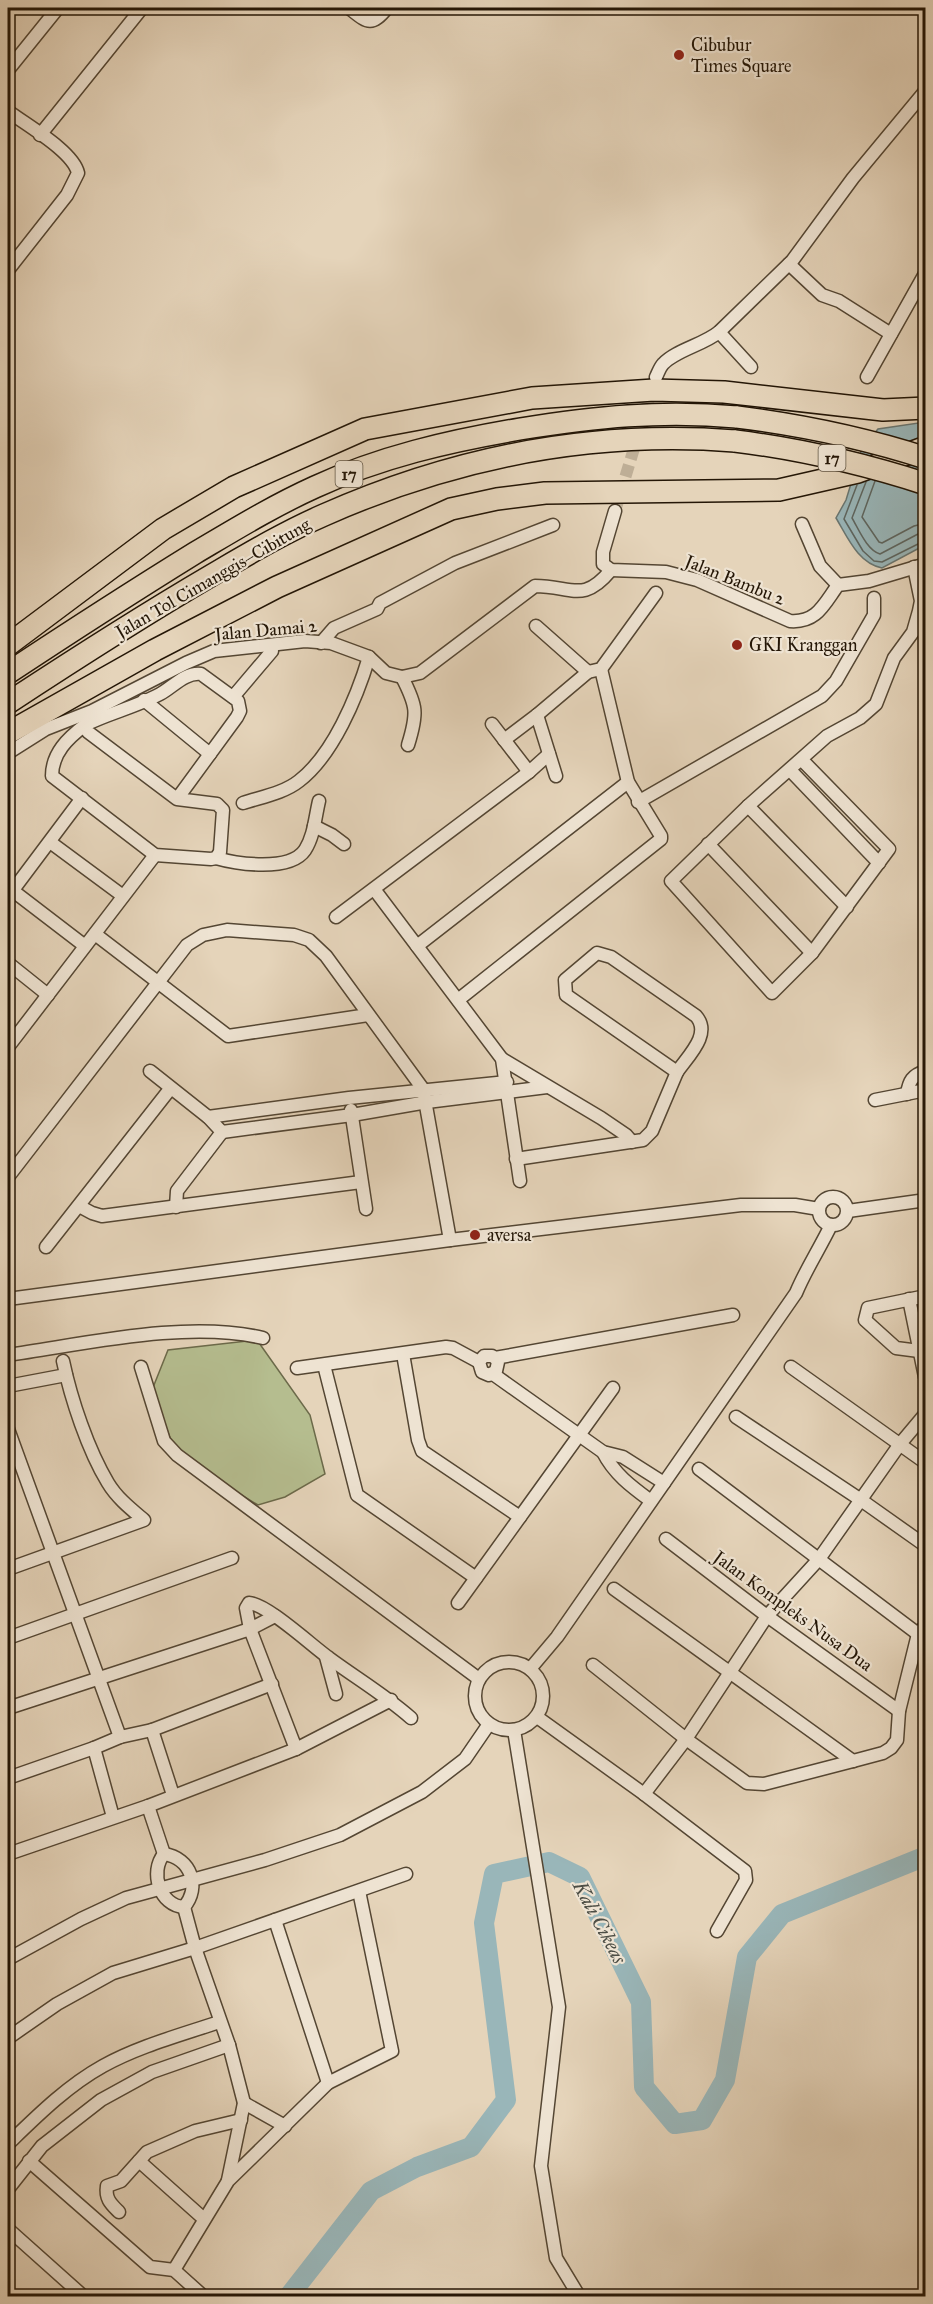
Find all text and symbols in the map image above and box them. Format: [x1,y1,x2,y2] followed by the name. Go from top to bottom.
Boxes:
[691,34,792,78] place label: Cibubur Times Square
[672,48,686,62] marker: Cibubur Times Square
[818,445,846,471] road number: 17
[336,461,362,487] road number: 17
[110,513,315,645] street label: Jalan Tol Cimanggis–Cibitung
[679,549,788,611] street label: Jalan Bambu 2
[212,615,318,647] street label: Jalan Damai 2
[749,634,858,657] place label: GKI Kranggan
[730,638,744,652] marker: GKI Kranggan
[487,1224,532,1246] place label: aversa
[468,1228,482,1242] marker: aversa
[707,1545,877,1677] street label: Jalan Kompleks Nusa Dua
[568,1875,632,1969] water label: Kali Cikeas

